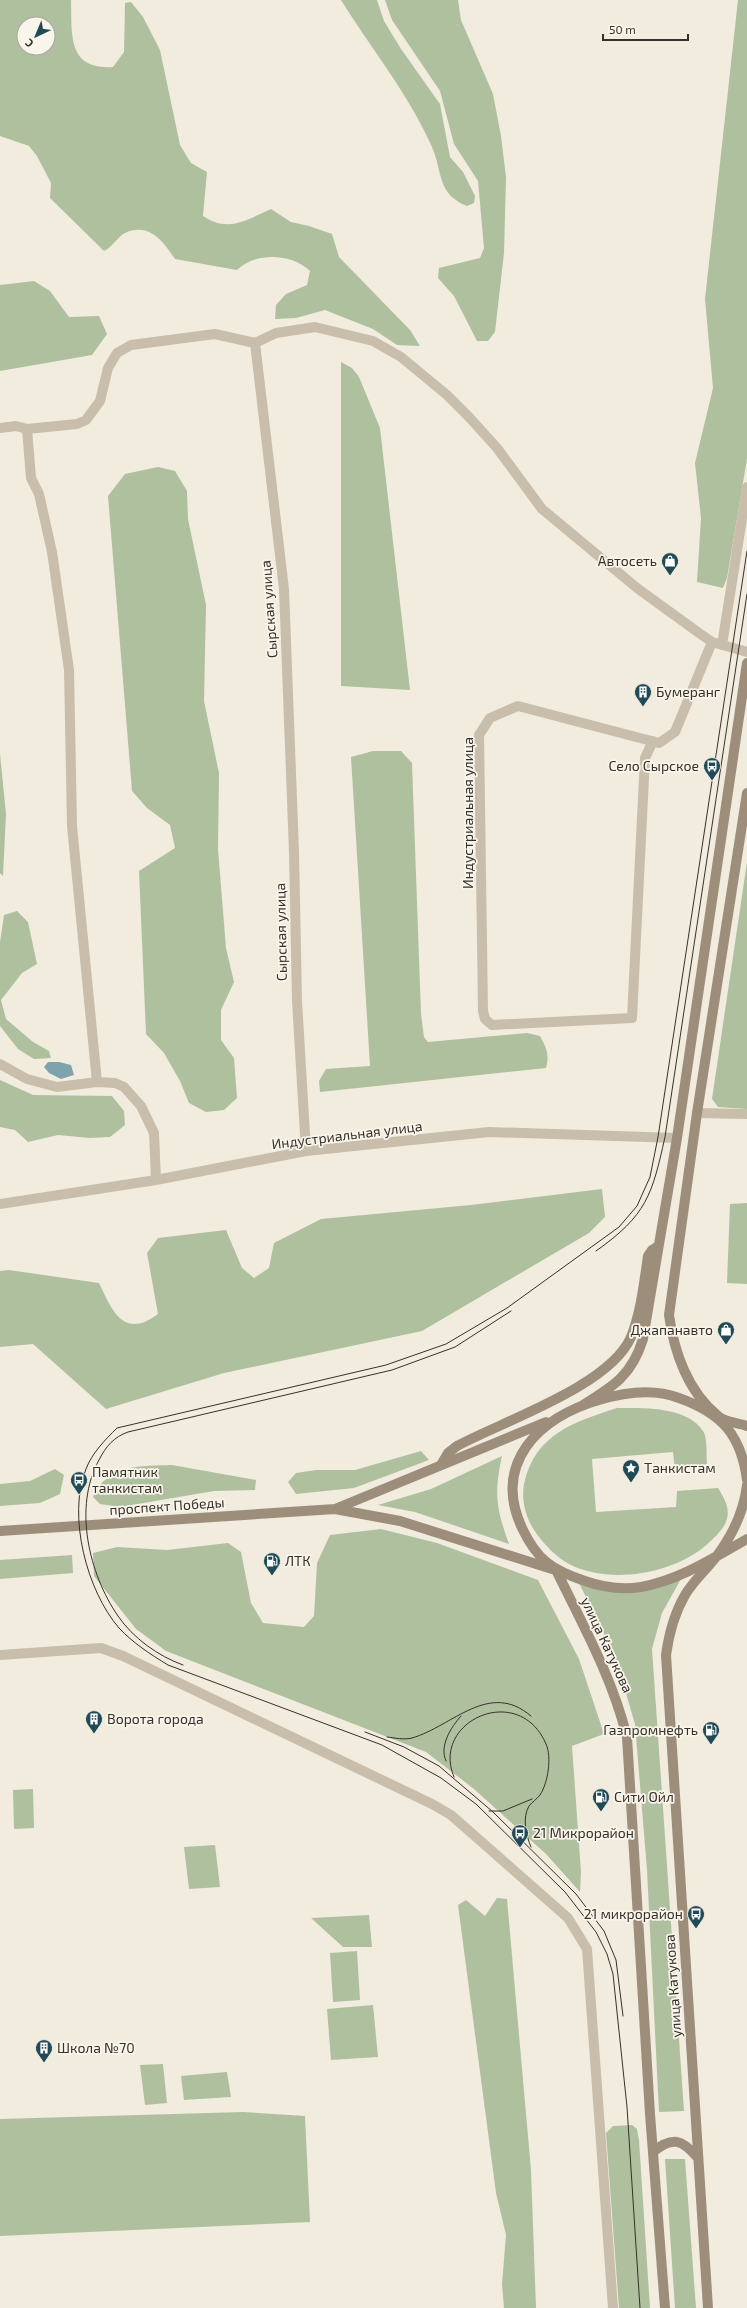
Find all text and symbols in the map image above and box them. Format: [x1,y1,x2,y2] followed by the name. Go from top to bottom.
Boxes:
[16,16,56,56] north arrow
[603,16,688,42] scale bar
[609,22,636,36] text: 50 m
[21,36,36,50] text: С
[660,551,680,576] shop icon: Автосеть
[598,552,657,569] place label: Автосеть
[257,559,280,659] street label: Сырская улица
[633,682,653,707] building icon: Бумеранг
[656,683,721,700] place label: Бумеранг
[459,737,476,889] street label: Индустриальная улица
[702,756,722,781] bus stop icon: Село Сырское
[608,757,699,774] place label: Село Сырское
[271,883,290,981] street label: Сырская улица
[271,1117,423,1152] street label: Индустриальная улица
[716,1320,736,1345] shop icon: Джапанавто
[630,1321,713,1338] place label: Джапанавто
[621,1458,641,1483] place icon: Танкистам
[644,1459,716,1476] place label: Танкистам
[92,1463,162,1496] place label: Памятник танкистам
[69,1470,89,1495] bus stop icon: Памятник танкистам
[109,1493,225,1518] street label: проспект Победы
[262,1551,282,1576] fuel station icon: ЛТК
[285,1552,311,1569] place label: ЛТК
[578,1594,637,1695] street label: улица Катукова
[84,1709,104,1734] building icon: Ворота города
[107,1710,204,1727] place label: Ворота города
[701,1720,721,1745] fuel station icon: Газпромнефть
[603,1721,698,1738] place label: Газпромнефть
[591,1787,611,1812] fuel station icon: Сити Ойл
[614,1788,674,1805] place label: Сити Ойл
[510,1823,530,1848] bus stop icon: 21 Микрорайон
[533,1824,634,1841] place label: 21 Микрорайон
[686,1904,706,1929] bus stop icon: 21 микрорайон
[584,1905,683,1922] place label: 21 микрорайон
[660,1934,685,2038] street label: улица Катукова
[34,2038,54,2063] building icon: Школа №70
[57,2039,135,2056] place label: Школа №70

